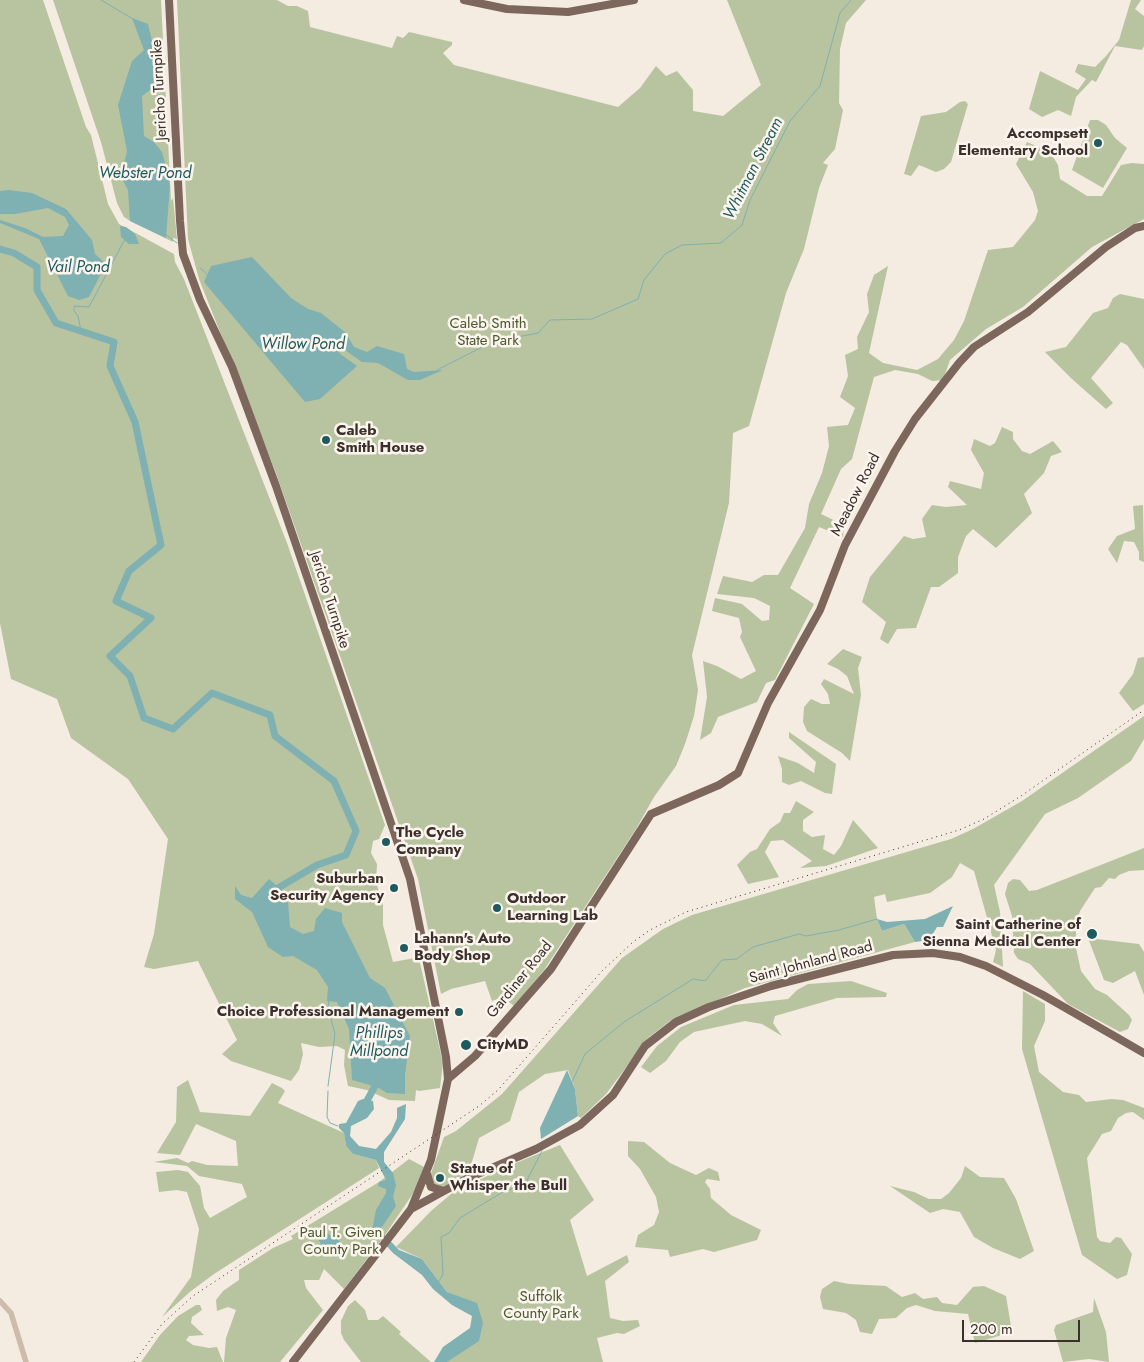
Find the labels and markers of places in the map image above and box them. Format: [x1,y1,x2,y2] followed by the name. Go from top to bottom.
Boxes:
[958,125,1088,160] place label: Accompsett Elementary School
[1092,137,1104,149] marker: Accompsett Elementary School
[336,422,424,457] place label: Caleb Smith House
[320,434,332,446] marker: Caleb Smith House
[396,824,464,859] place label: The Cycle Company
[380,836,392,848] marker: The Cycle Company
[270,870,384,905] place label: Suburban Security Agency
[388,882,400,894] marker: Suburban Security Agency
[507,890,598,925] place label: Outdoor Learning Lab
[491,902,503,914] marker: Outdoor Learning Lab
[922,916,1081,951] place label: Saint Catherine of Sienna Medical Center
[1085,927,1099,941] marker: Saint Catherine of Sienna Medical Center
[414,930,511,965] place label: Lahann's Auto Body Shop
[398,942,410,954] marker: Lahann's Auto Body Shop
[217,1003,449,1021] place label: Choice Professional Management
[453,1006,465,1018] marker: Choice Professional Management
[477,1036,529,1054] place label: CityMD
[459,1038,473,1052] marker: CityMD
[450,1160,567,1195] place label: Statue of Whisper the Bull
[434,1172,446,1184] marker: Statue of Whisper the Bull

